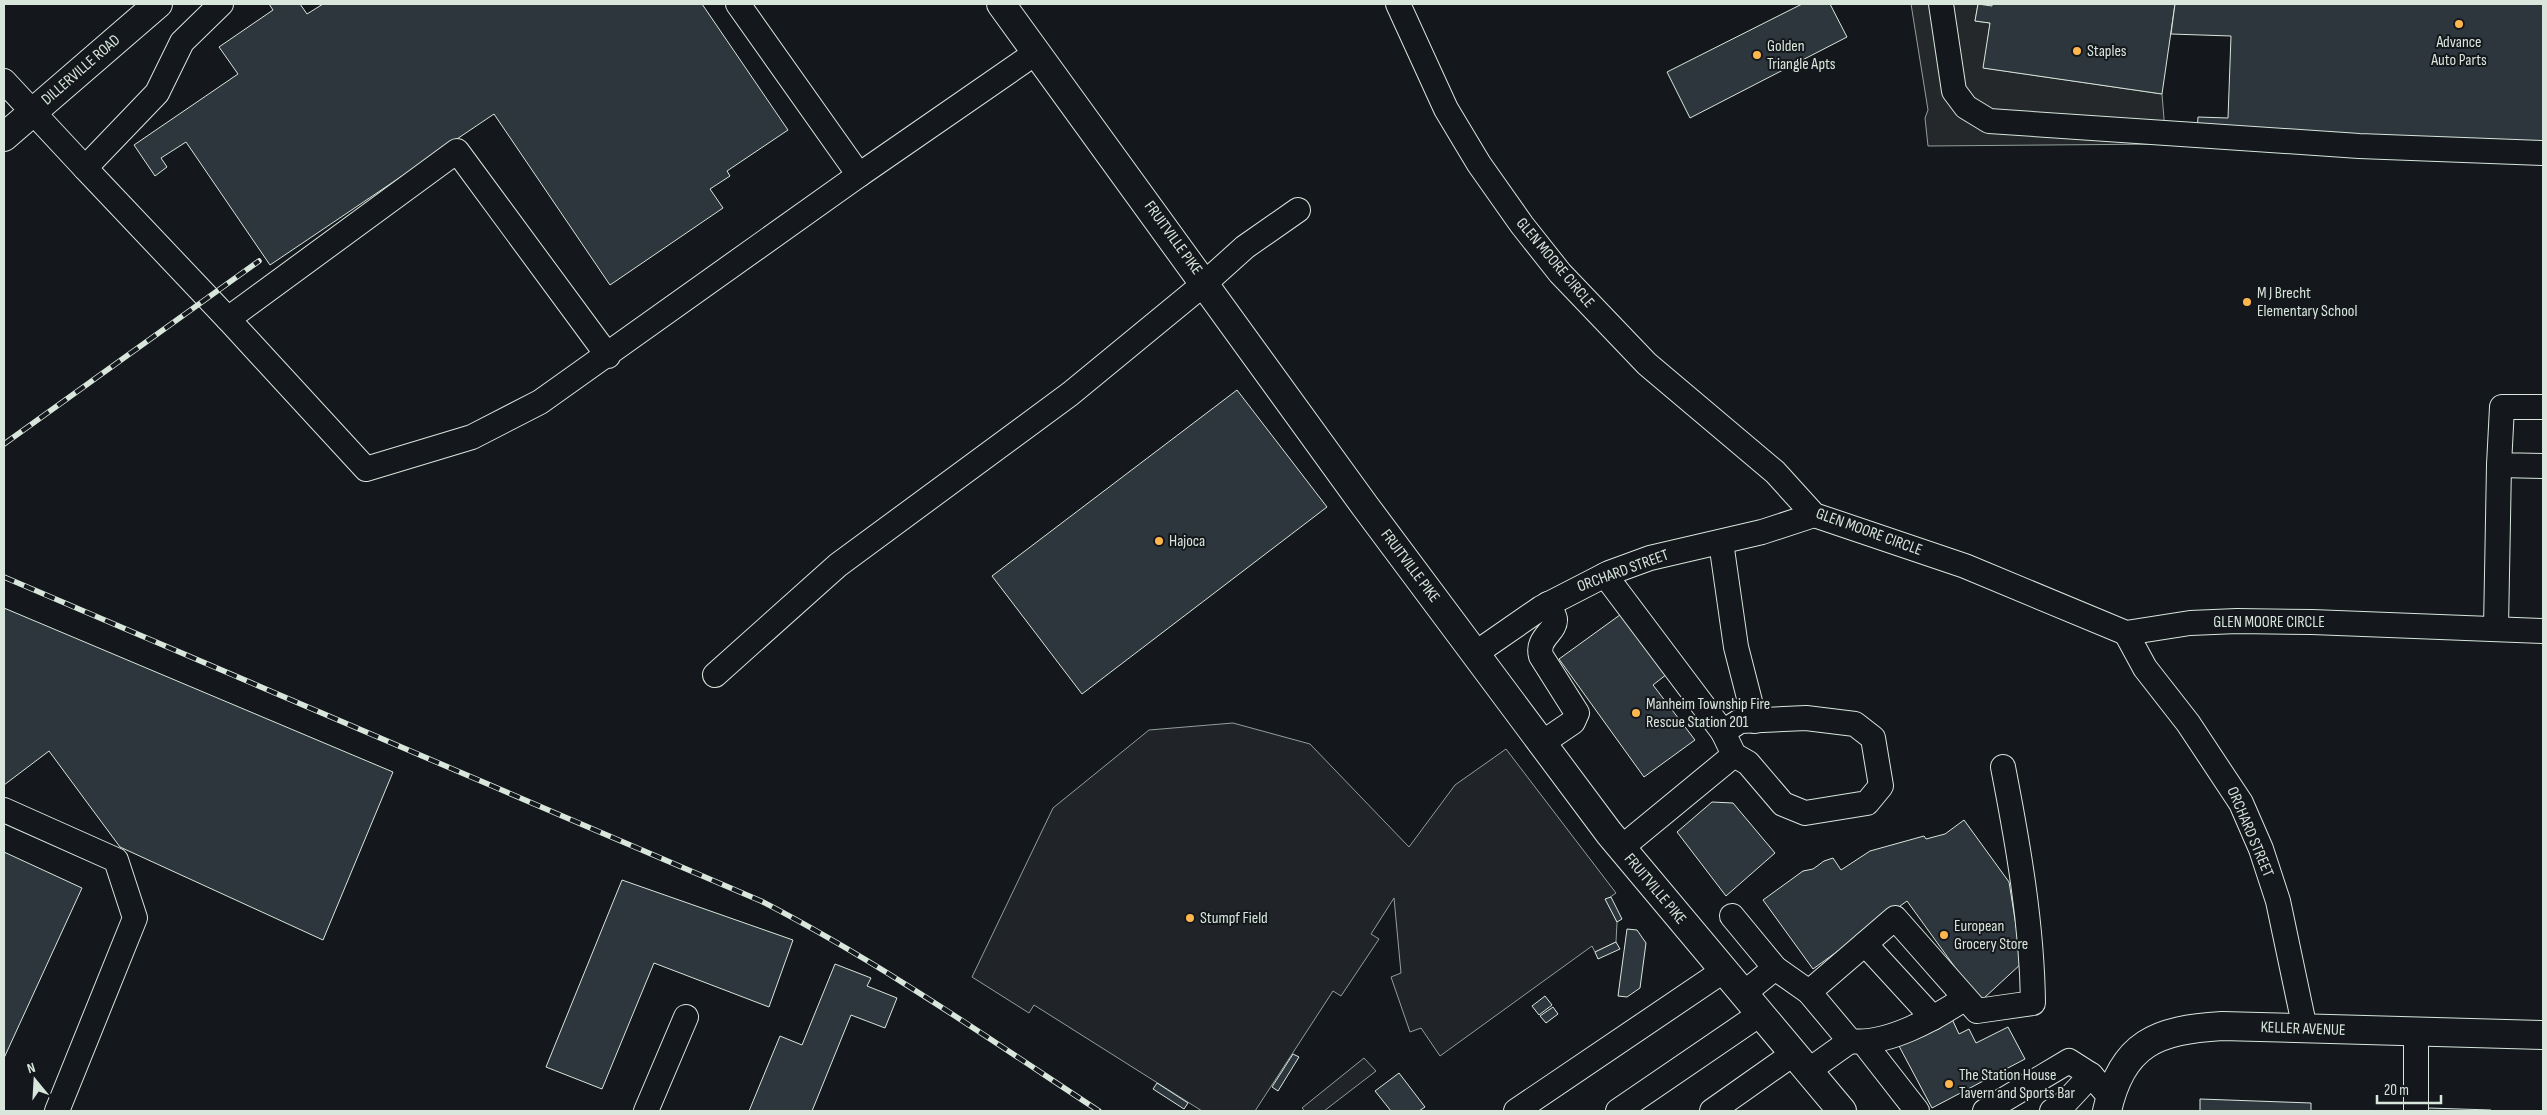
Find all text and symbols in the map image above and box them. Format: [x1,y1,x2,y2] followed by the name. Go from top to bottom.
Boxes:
[2453,18,2465,30] marker: Advance Auto Parts
[38,31,124,109] street label: DILLERVILLE ROAD
[2430,33,2487,70] place label: Advance Auto Parts
[1767,37,1836,74] place label: Golden Triangle Apts
[2087,42,2127,61] place label: Staples
[2071,45,2083,57] marker: Staples
[1751,49,1763,61] marker: Golden Triangle Apts
[1140,197,1206,279] street label: FRUITVILLE PIKE
[1512,214,1598,312] street label: GLEN MOORE CIRCLE
[2257,284,2357,321] place label: M J Brecht Elementary School
[2241,296,2253,308] marker: M J Brecht Elementary School
[1813,504,1925,560] street label: GLEN MOORE CIRCLE
[1376,526,1444,606] street label: FRUITVILLE PIKE
[1169,532,1205,551] place label: Hajoca
[1153,535,1165,547] marker: Hajoca
[1575,545,1672,596] street label: ORCHARD STREET
[2213,613,2325,632] street label: GLEN MOORE CIRCLE
[1646,695,1770,732] place label: Manheim Township Fire Rescue Station 201
[1630,707,1642,719] marker: Manheim Township Fire Rescue Station 201
[2222,784,2278,880] street label: ORCHARD STREET
[1620,850,1690,928] street label: FRUITVILLE PIKE
[1200,909,1268,928] place label: Stumpf Field
[1184,912,1196,924] marker: Stumpf Field
[1954,917,2028,954] place label: European Grocery Store
[1938,929,1950,941] marker: European Grocery Store
[2260,1018,2346,1040] street label: KELLER AVENUE
[10,1055,60,1105] north arrow
[25,1059,37,1077] text: N
[1959,1066,2075,1103] place label: The Station House Tavern and Sports Bar
[2377,1072,2441,1104] scale bar
[1943,1078,1955,1090] marker: The Station House Tavern and Sports Bar
[2384,1081,2409,1100] text: 20 m

